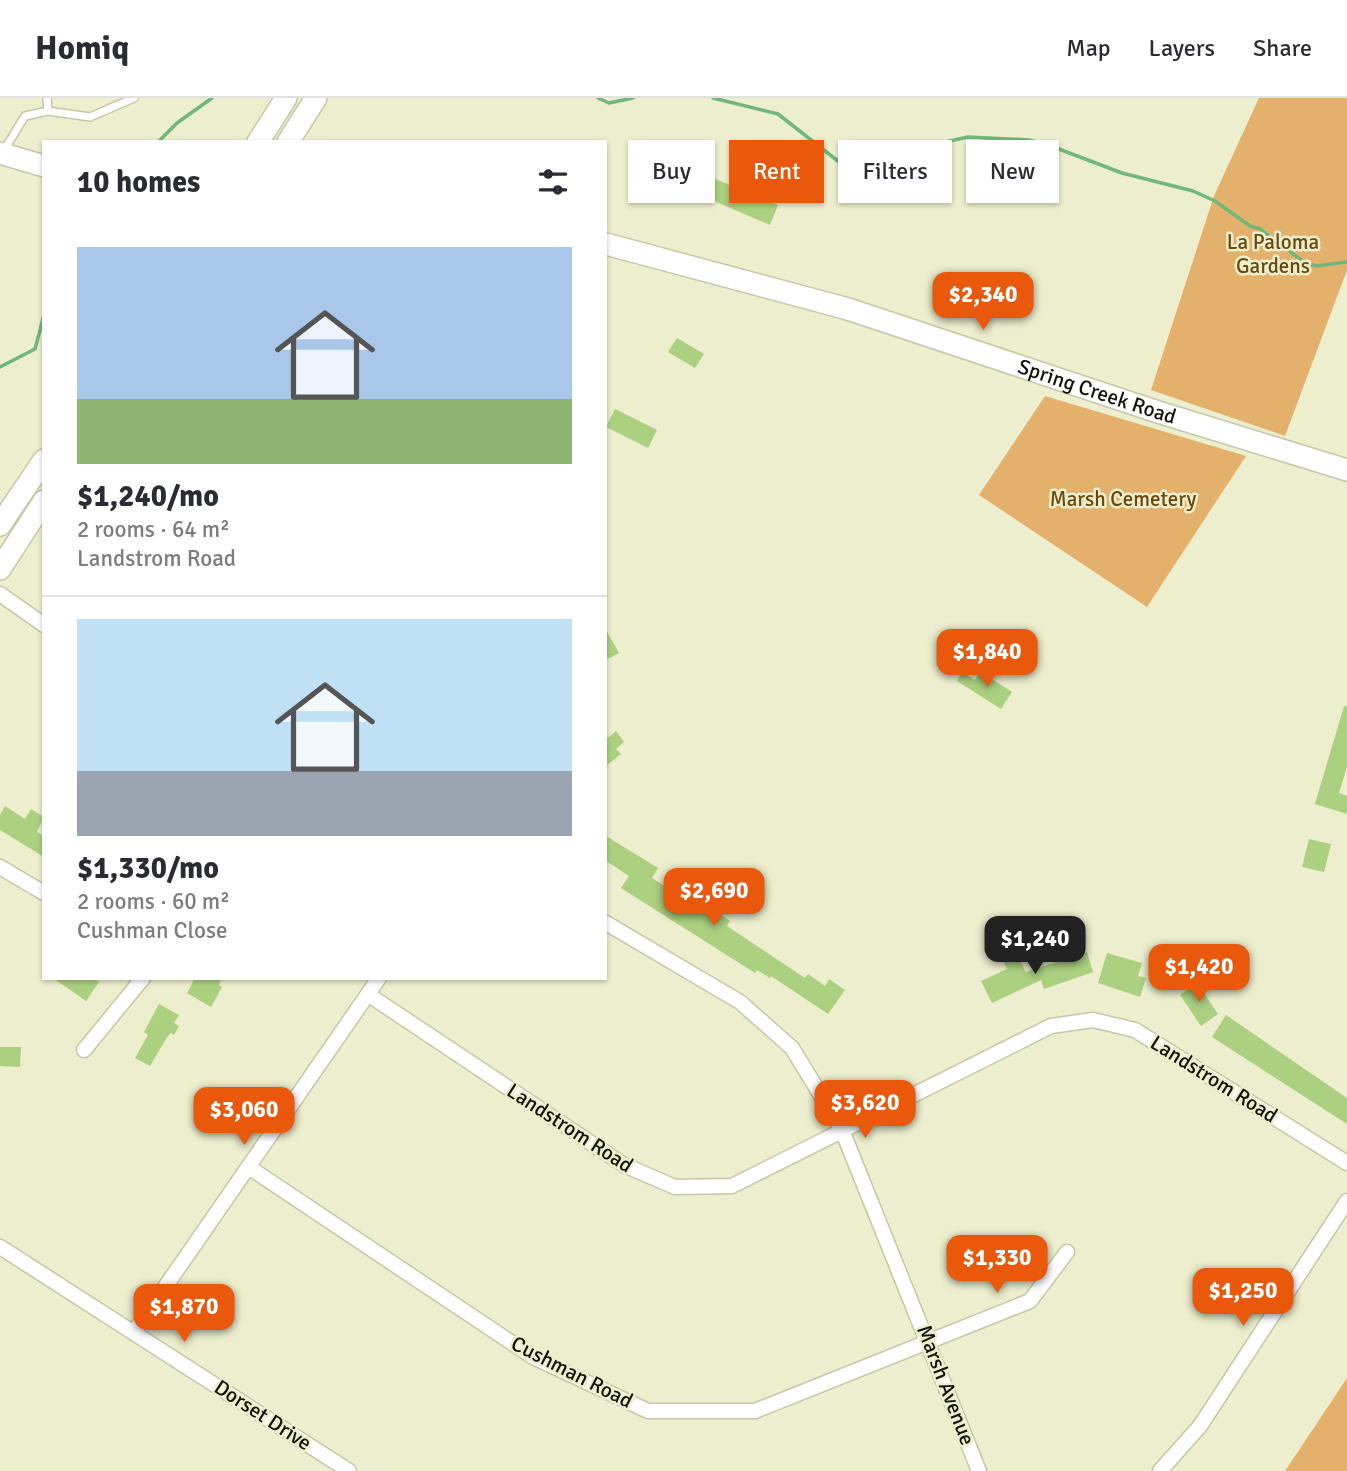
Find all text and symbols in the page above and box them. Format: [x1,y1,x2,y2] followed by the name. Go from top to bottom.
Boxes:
[35,28,129,69] text: Homiq
[1066,33,1111,63] text: Map
[1149,33,1215,63] text: Layers
[1253,33,1312,63] text: Share
[628,140,715,203] chip: Buy
[729,140,824,203] chip: Rent
[838,140,952,203] chip: Filters
[966,140,1059,203] chip: New
[534,163,572,201] icon: filters
[77,164,200,201] text: 10 homes
[1227,229,1319,279] park label: La Paloma Gardens
[926,272,1040,332] pin: $2,340
[949,280,1017,309] text: $2,340
[262,292,388,418] icon: home
[1015,353,1179,430] street label: Spring Creek Road
[77,478,219,515] text: $1,240/mo
[1050,486,1196,512] park label: Marsh Cemetery
[77,515,230,544] text: 2 rooms · 64 m²
[77,544,236,573] text: Landstrom Road
[930,630,1044,689] pin: $1,840
[953,637,1021,666] text: $1,840
[262,664,388,790] icon: home
[77,850,219,887] text: $1,330/mo
[657,868,771,928] pin: $2,690
[680,876,748,905] text: $2,690
[77,887,230,916] text: 2 rooms · 60 m²
[77,916,227,945] text: Cushman Close
[978,916,1092,976] pin: $1,240
[1001,924,1069,953] text: $1,240
[1142,944,1256,1004] pin: $1,420
[1165,952,1233,981] text: $1,420
[1146,1030,1282,1128] street label: Landstrom Road
[502,1078,638,1178] street label: Landstrom Road
[808,1080,922,1140] pin: $3,620
[187,1088,301,1147] pin: $3,060
[831,1088,899,1117] text: $3,620
[210,1095,278,1124] text: $3,060
[940,1236,1054,1295] pin: $1,330
[963,1243,1031,1272] text: $1,330
[1186,1268,1300,1328] pin: $1,250
[1209,1276,1277,1305] text: $1,250
[127,1284,241,1344] pin: $1,870
[150,1292,218,1321] text: $1,870
[911,1321,981,1449] street label: Marsh Avenue
[507,1330,637,1414] street label: Cushman Road
[209,1374,317,1456] street label: Dorset Drive

